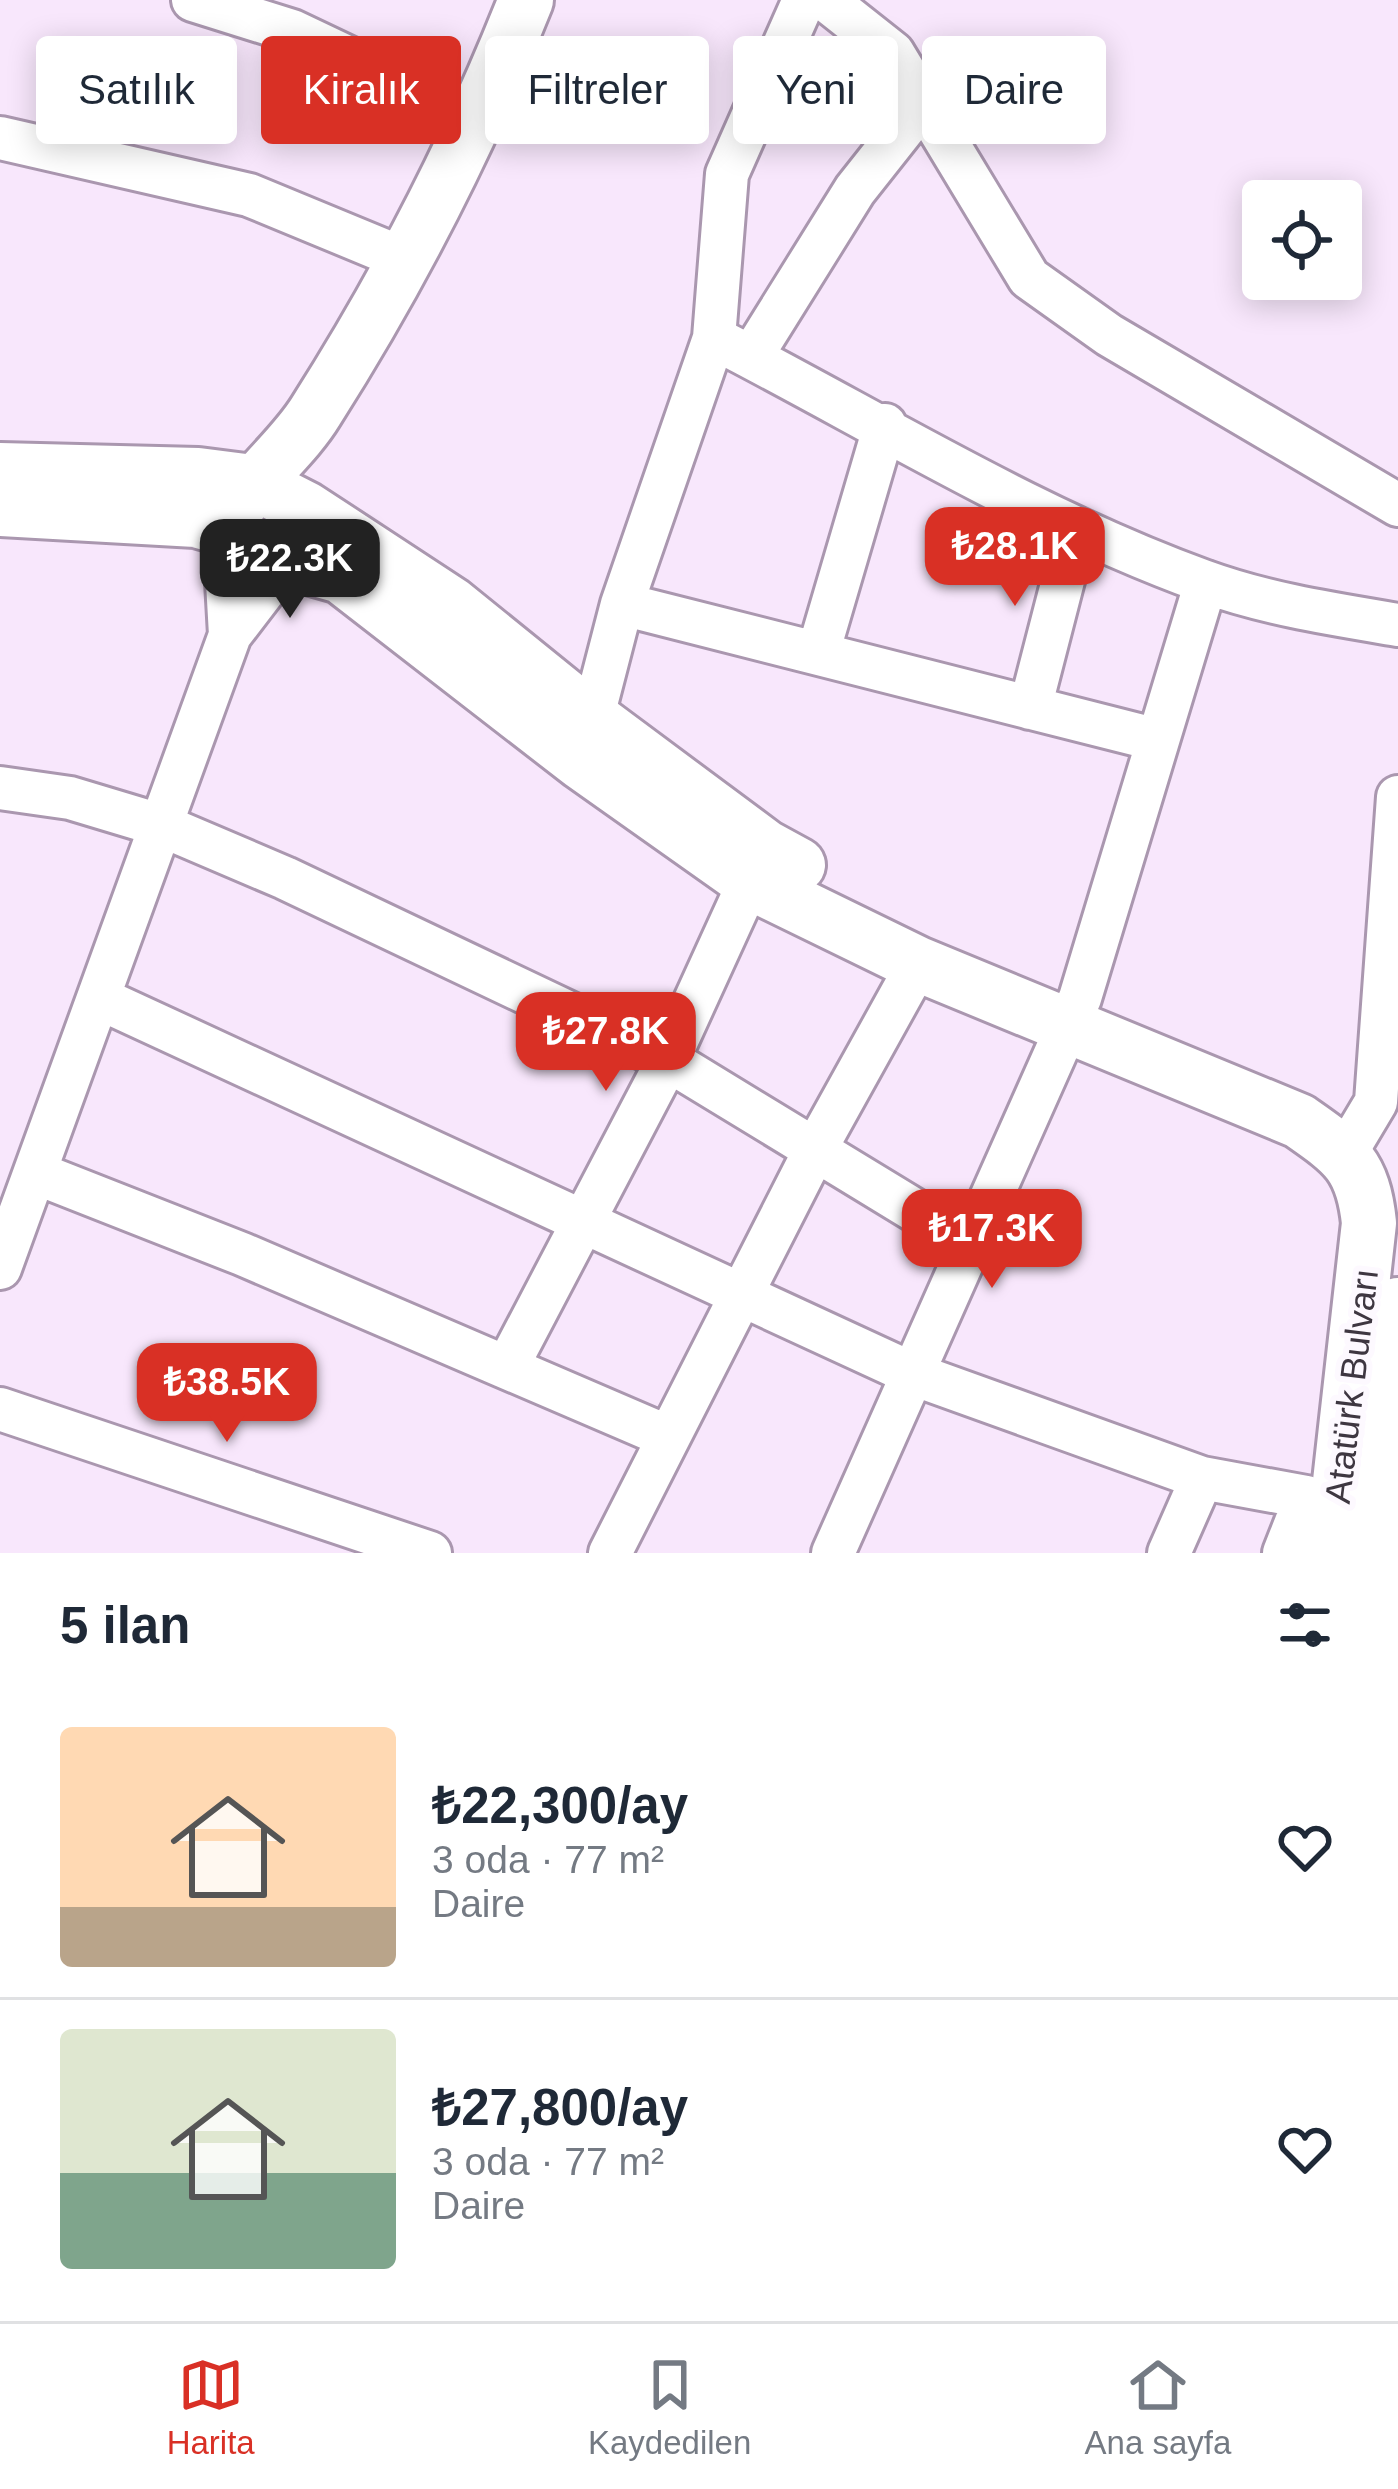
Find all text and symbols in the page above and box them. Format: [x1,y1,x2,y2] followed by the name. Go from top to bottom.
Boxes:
[36,36,237,144] chip: Satılık
[261,36,461,144] chip: Kiralık
[485,36,709,144] chip: Filtreler
[733,36,898,144] chip: Yeni
[922,36,1106,144] chip: Daire
[1242,180,1362,300] map controls
[1242,180,1362,300] button: locate
[917,507,1113,609] pin: ₺28.1K
[192,519,388,621] pin: ₺22.3K
[952,524,1078,567] text: ₺28.1K
[227,536,353,579] text: ₺22.3K
[508,992,704,1094] pin: ₺27.8K
[543,1009,669,1052] text: ₺27.8K
[894,1189,1090,1291] pin: ₺17.3K
[929,1206,1055,1249] text: ₺17.3K
[1317,1266,1386,1506] street label: Atatürk Bulvarı
[129,1343,325,1445] pin: ₺38.5K
[164,1360,290,1403] text: ₺38.5K
[1272,1592,1338,1658] icon: filters
[60,1597,190,1654] text: 5 ilan
[156,1775,300,1919] icon: home
[432,1777,688,1834] text: ₺22,300/ay
[1272,1814,1338,1880] icon: heart
[432,1838,664,1881] text: 3 oda · 77 m²
[432,1882,525,1925] text: Daire
[156,2077,300,2221] icon: home
[432,2079,688,2136] text: ₺27,800/ay
[1272,2116,1338,2182] icon: heart
[432,2140,664,2183] text: 3 oda · 77 m²
[432,2184,525,2227] text: Daire
[167,2352,255,2462] tab: Harita
[588,2352,751,2462] tab: Kaydedilen
[1085,2352,1231,2462] tab: Ana sayfa

